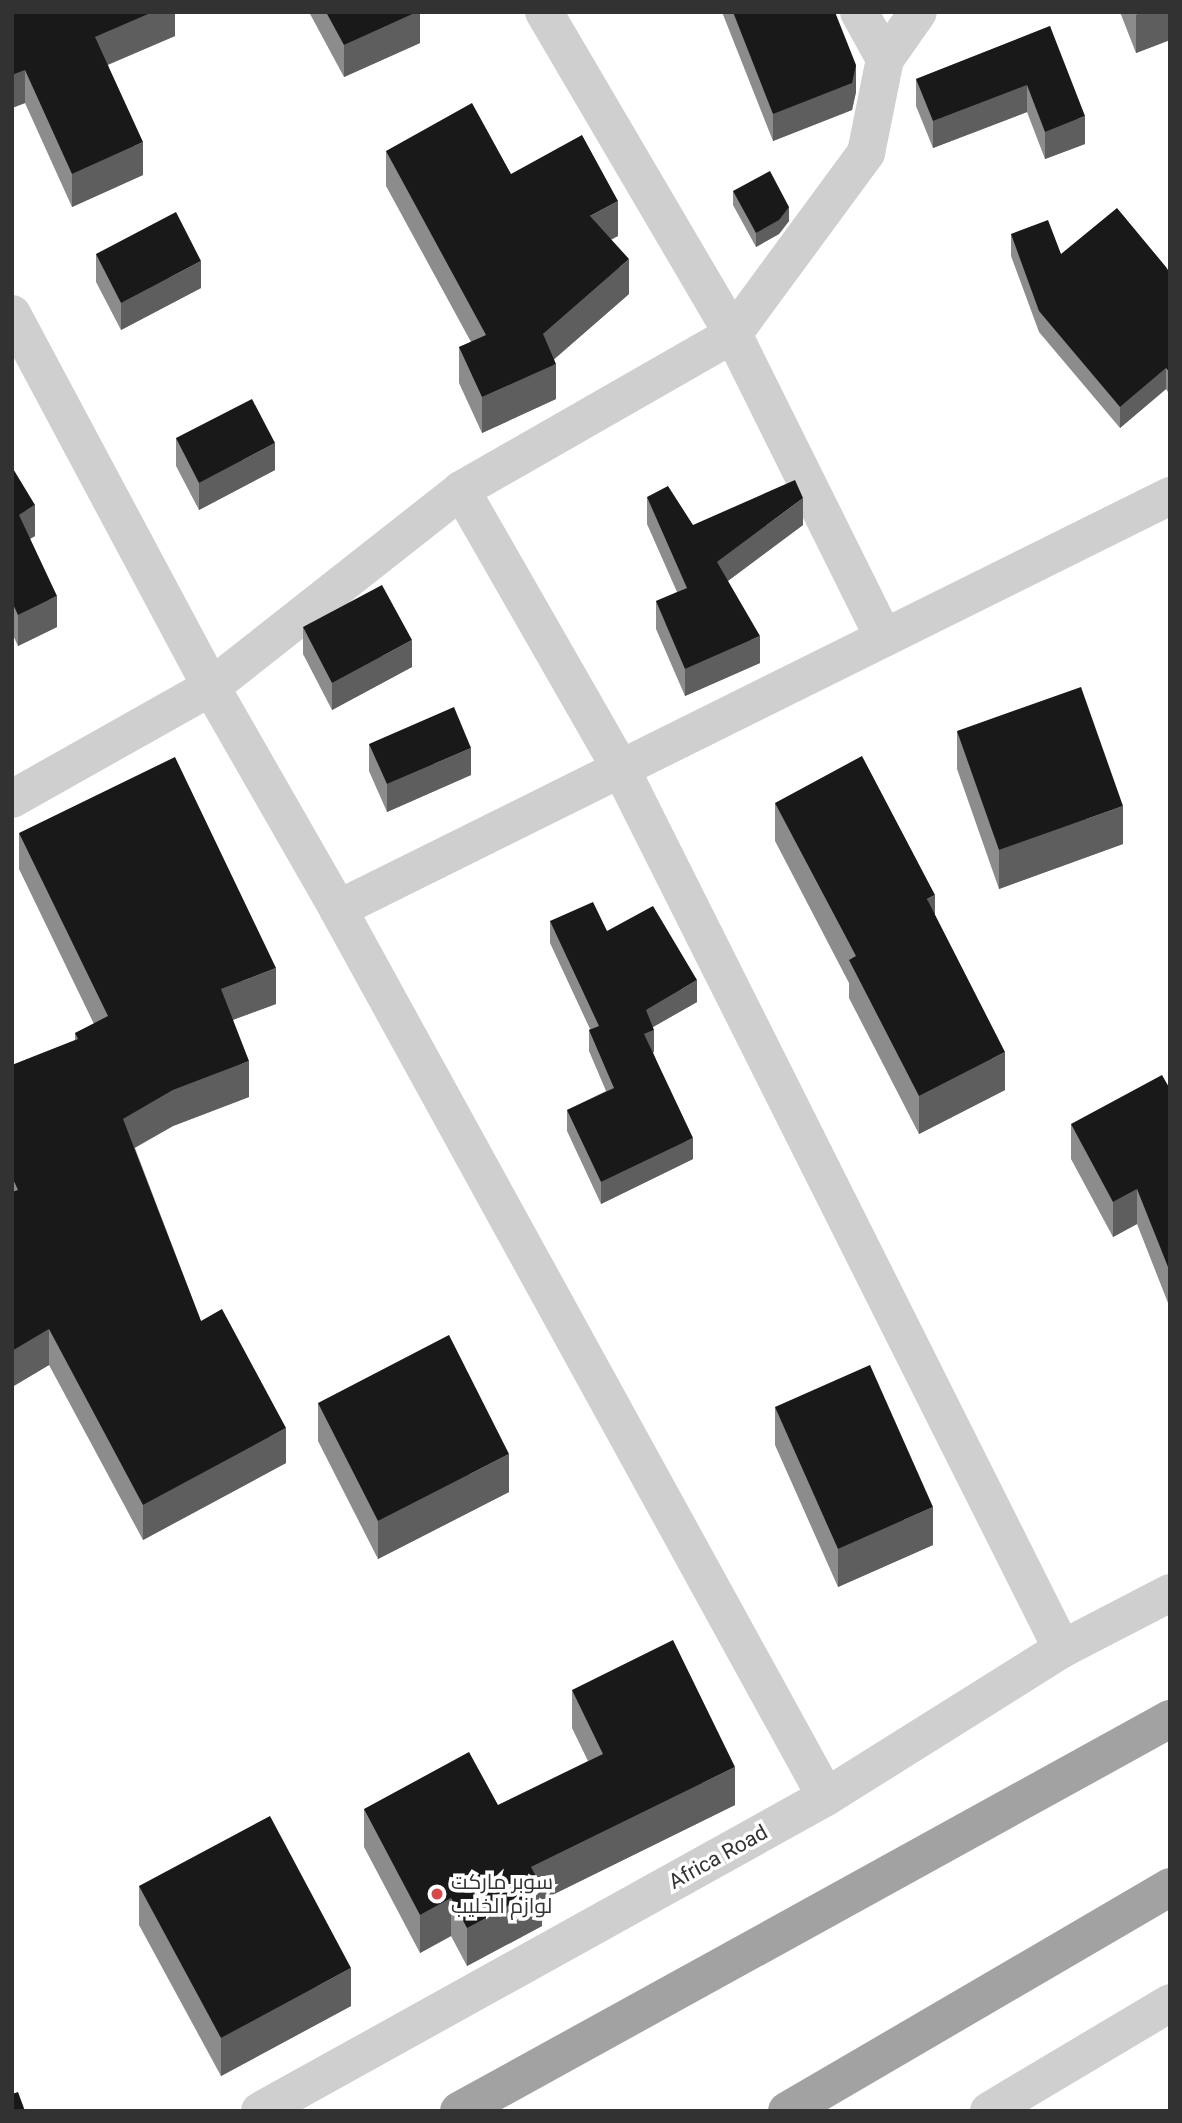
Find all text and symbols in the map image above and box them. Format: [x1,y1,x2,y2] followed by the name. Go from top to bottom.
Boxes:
[664,1820,772,1894] street label: Africa Road
[451,1869,553,1919] place label: سوبر ماركت لوازم الخليب
[429,1886,445,1902] marker: سوبر ماركت لوازم الخليب

